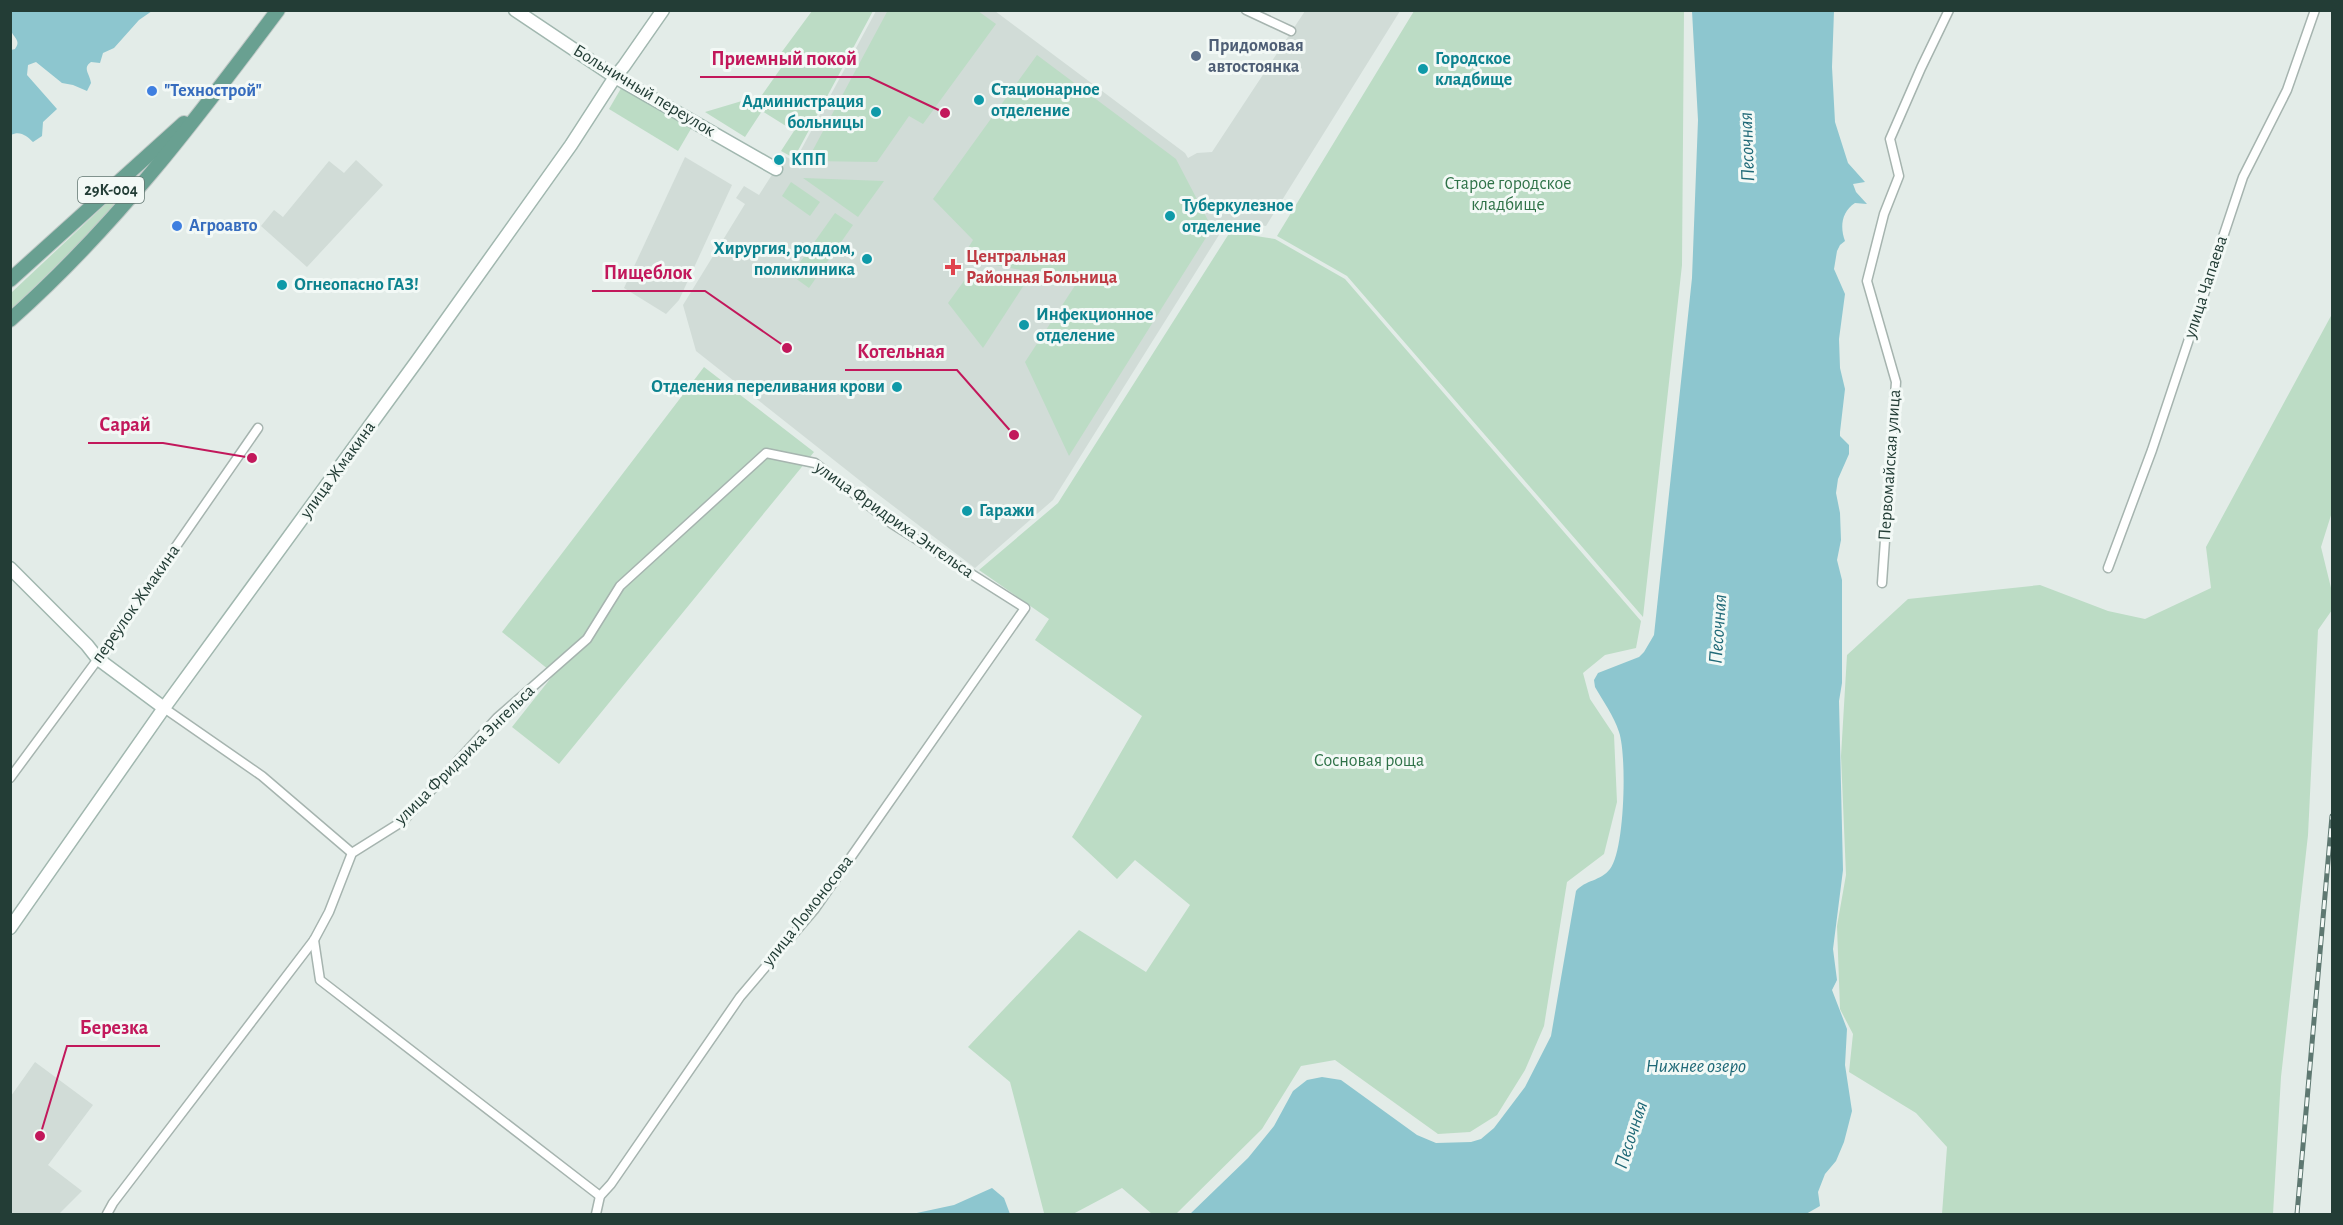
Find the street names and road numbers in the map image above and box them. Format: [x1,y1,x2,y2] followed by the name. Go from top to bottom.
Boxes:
[570,42,719,141] street label: Больничный переулок
[78,177,144,203] road number: 29К-004
[2181,234,2231,341] street label: улица Чапаева
[1876,389,1904,541] street label: Первомайская улица
[296,418,379,523] street label: улица Жмакина
[810,458,977,582] street label: улица Фридриха Энгельса
[89,542,183,666] street label: переулок Жмакина
[391,682,538,829] street label: улица Фридриха Энгельса
[759,852,857,971] street label: улица Ломоносова

